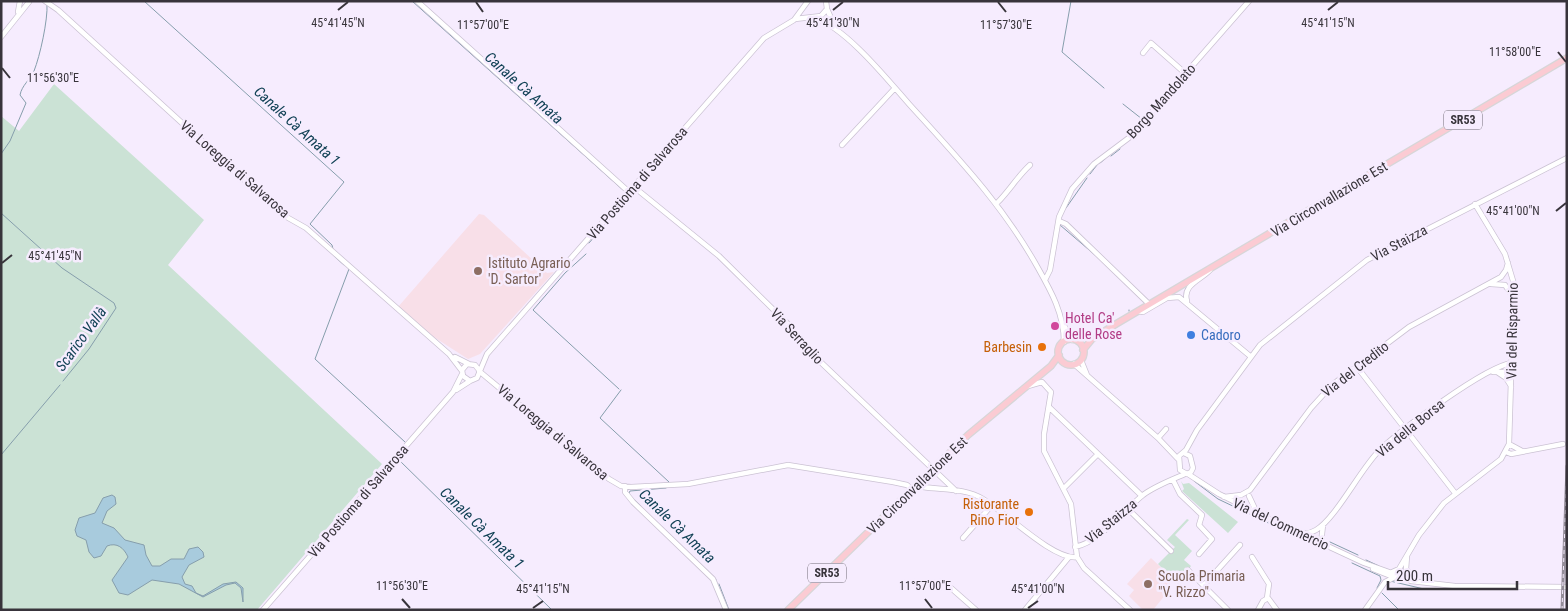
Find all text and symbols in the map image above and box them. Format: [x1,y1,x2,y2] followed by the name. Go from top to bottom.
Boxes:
[311,16,365,30] text: 45°41'45"N
[806,16,860,30] text: 45°41'30"N
[1301,16,1355,30] text: 45°41'15"N
[457,18,509,32] text: 11°57'00"E
[980,18,1032,32] text: 11°57'30"E
[1489,45,1541,59] text: 11°58'00"E
[481,48,567,128] water label: Canale Cà Amata
[1123,60,1199,142] street label: Borgo Mandolato
[27,71,79,85] text: 11°56'30"E
[250,83,344,169] water label: Canale Cà Amata 1
[1444,110,1482,130] road number: SR53
[177,117,293,221] street label: Via Loreggia di Salvarosa
[584,123,690,243] street label: Via Postioma di Salvarosa
[1268,158,1390,240] street label: Via Circonvallazione Est
[1486,204,1540,218] text: 45°41'00"N
[1368,222,1430,264] street label: Via Staizza
[28,249,82,263] text: 45°41'45"N
[488,255,571,287] place label: Istituto Agrario 'D. Sartor'
[472,265,484,277] marker: Istituto Agrario 'D. Sartor'
[1503,283,1521,379] street label: Via del Risparmio
[52,303,110,375] water label: Scarico Vallà
[767,305,827,367] street label: Via Serraglio
[1065,310,1123,342] place label: Hotel Ca' delle Rose
[1049,320,1061,332] marker: Hotel Ca' delle Rose
[1201,327,1241,343] place label: Cadoro
[1185,329,1197,341] marker: Cadoro
[1318,338,1392,400] street label: Via del Credito
[984,339,1032,355] place label: Barbesin
[1036,341,1048,353] marker: Barbesin
[494,381,612,483] street label: Via Loreggia di Salvarosa
[1373,396,1447,460] street label: Via della Borsa
[864,433,970,537] street label: Via Circonvallazione Est
[305,441,411,561] street label: Via Postioma di Salvarosa
[436,483,528,573] water label: Canale Cà Amata 1
[635,485,719,567] water label: Canale Cà Amata
[1082,495,1140,547] street label: Via Staizza
[1230,495,1332,553] street label: Via del Commercio
[963,496,1019,528] place label: Ristorante Rino Fior
[1023,506,1035,518] marker: Ristorante Rino Fior
[1388,558,1517,590] scale bar
[808,564,846,582] road number: SR53
[1396,567,1433,585] text: 200 m
[1158,568,1245,600] place label: Scuola Primaria "V. Rizzo"
[1142,578,1154,590] marker: Scuola Primaria "V. Rizzo"
[376,579,428,593] text: 11°56'30"E
[899,579,951,593] text: 11°57'00"E
[516,582,570,596] text: 45°41'15"N
[1011,582,1065,596] text: 45°41'00"N

